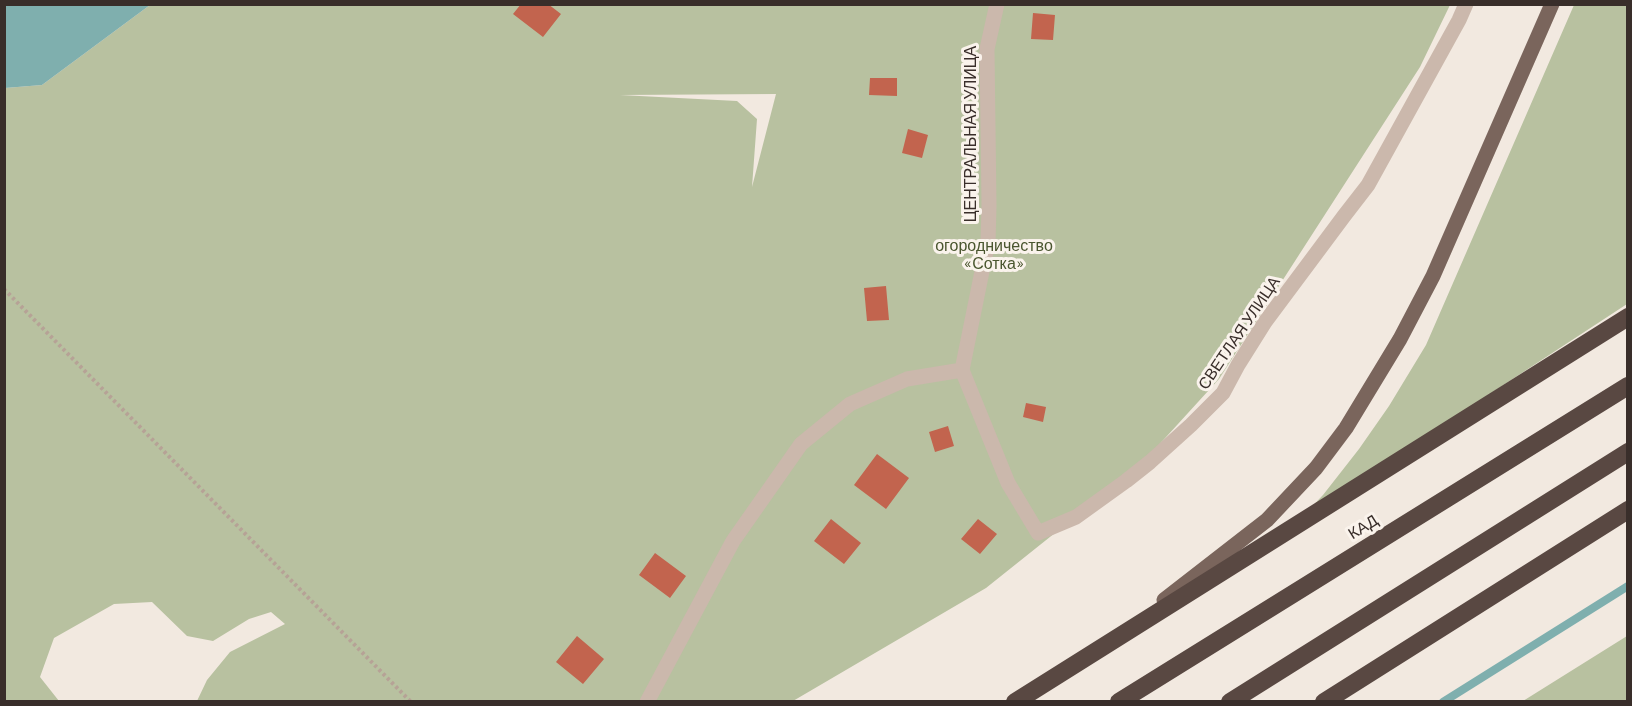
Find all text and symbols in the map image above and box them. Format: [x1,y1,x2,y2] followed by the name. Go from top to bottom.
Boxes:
[961,46,981,222] street label: ЦЕНТРАЛЬНАЯ УЛИЦА
[935,236,1053,274] park label: огородничество «Сотка»
[1194,273,1284,393] street label: СВЕТЛАЯ УЛИЦА
[1345,511,1381,543] street label: КАД

